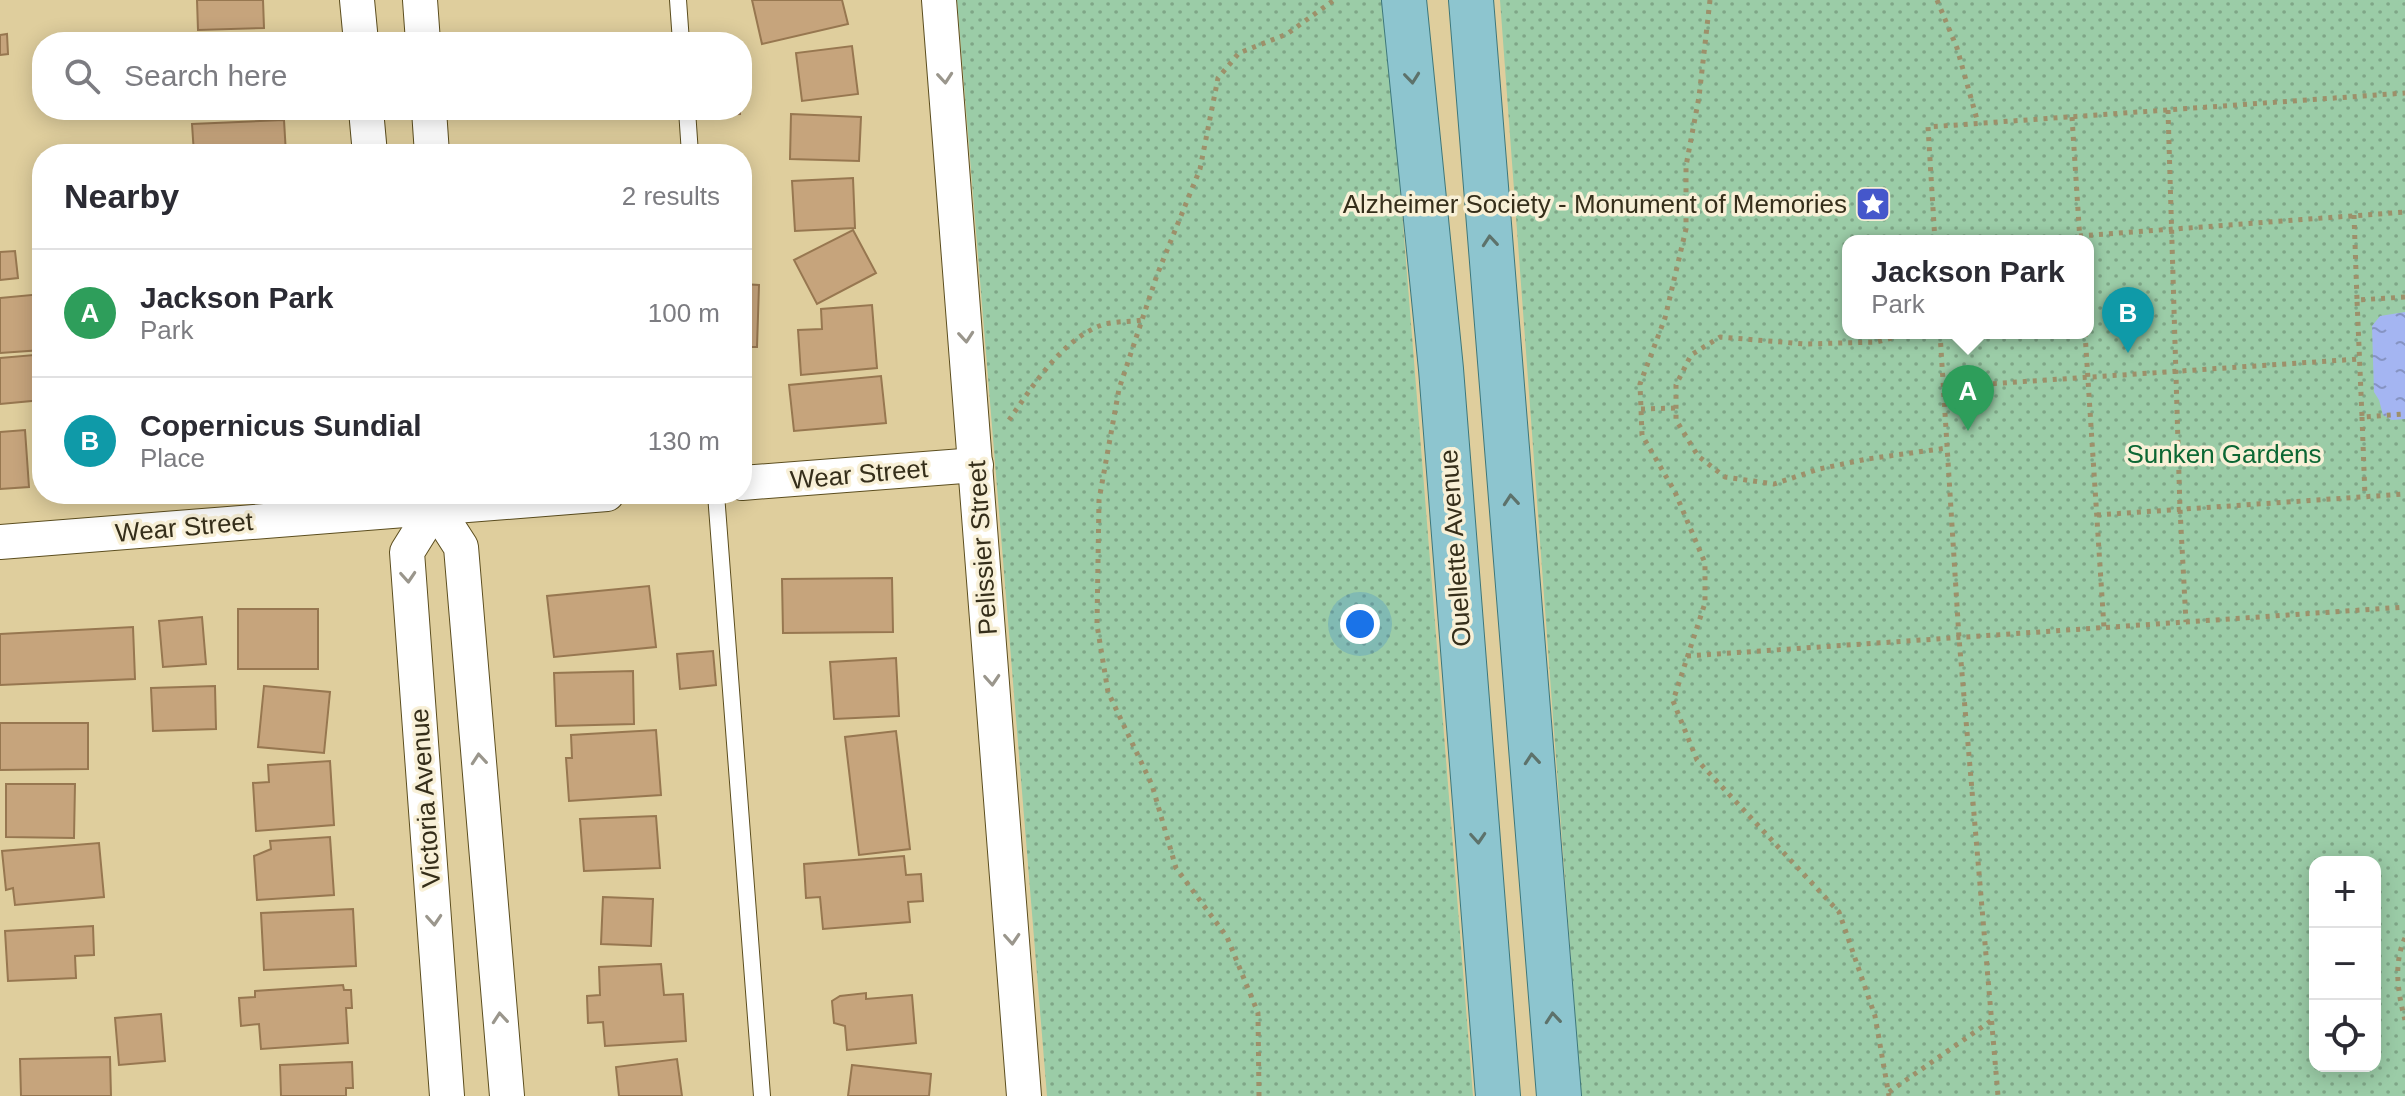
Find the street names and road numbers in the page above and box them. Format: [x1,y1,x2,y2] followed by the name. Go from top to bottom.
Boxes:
[1433,448,1477,648] street label: Ouellette Avenue
[789,453,930,495] street label: Wear Street
[961,459,1003,636] street label: Pelissier Street
[114,506,255,548] street label: Wear Street
[404,707,446,889] street label: Victoria Avenue

